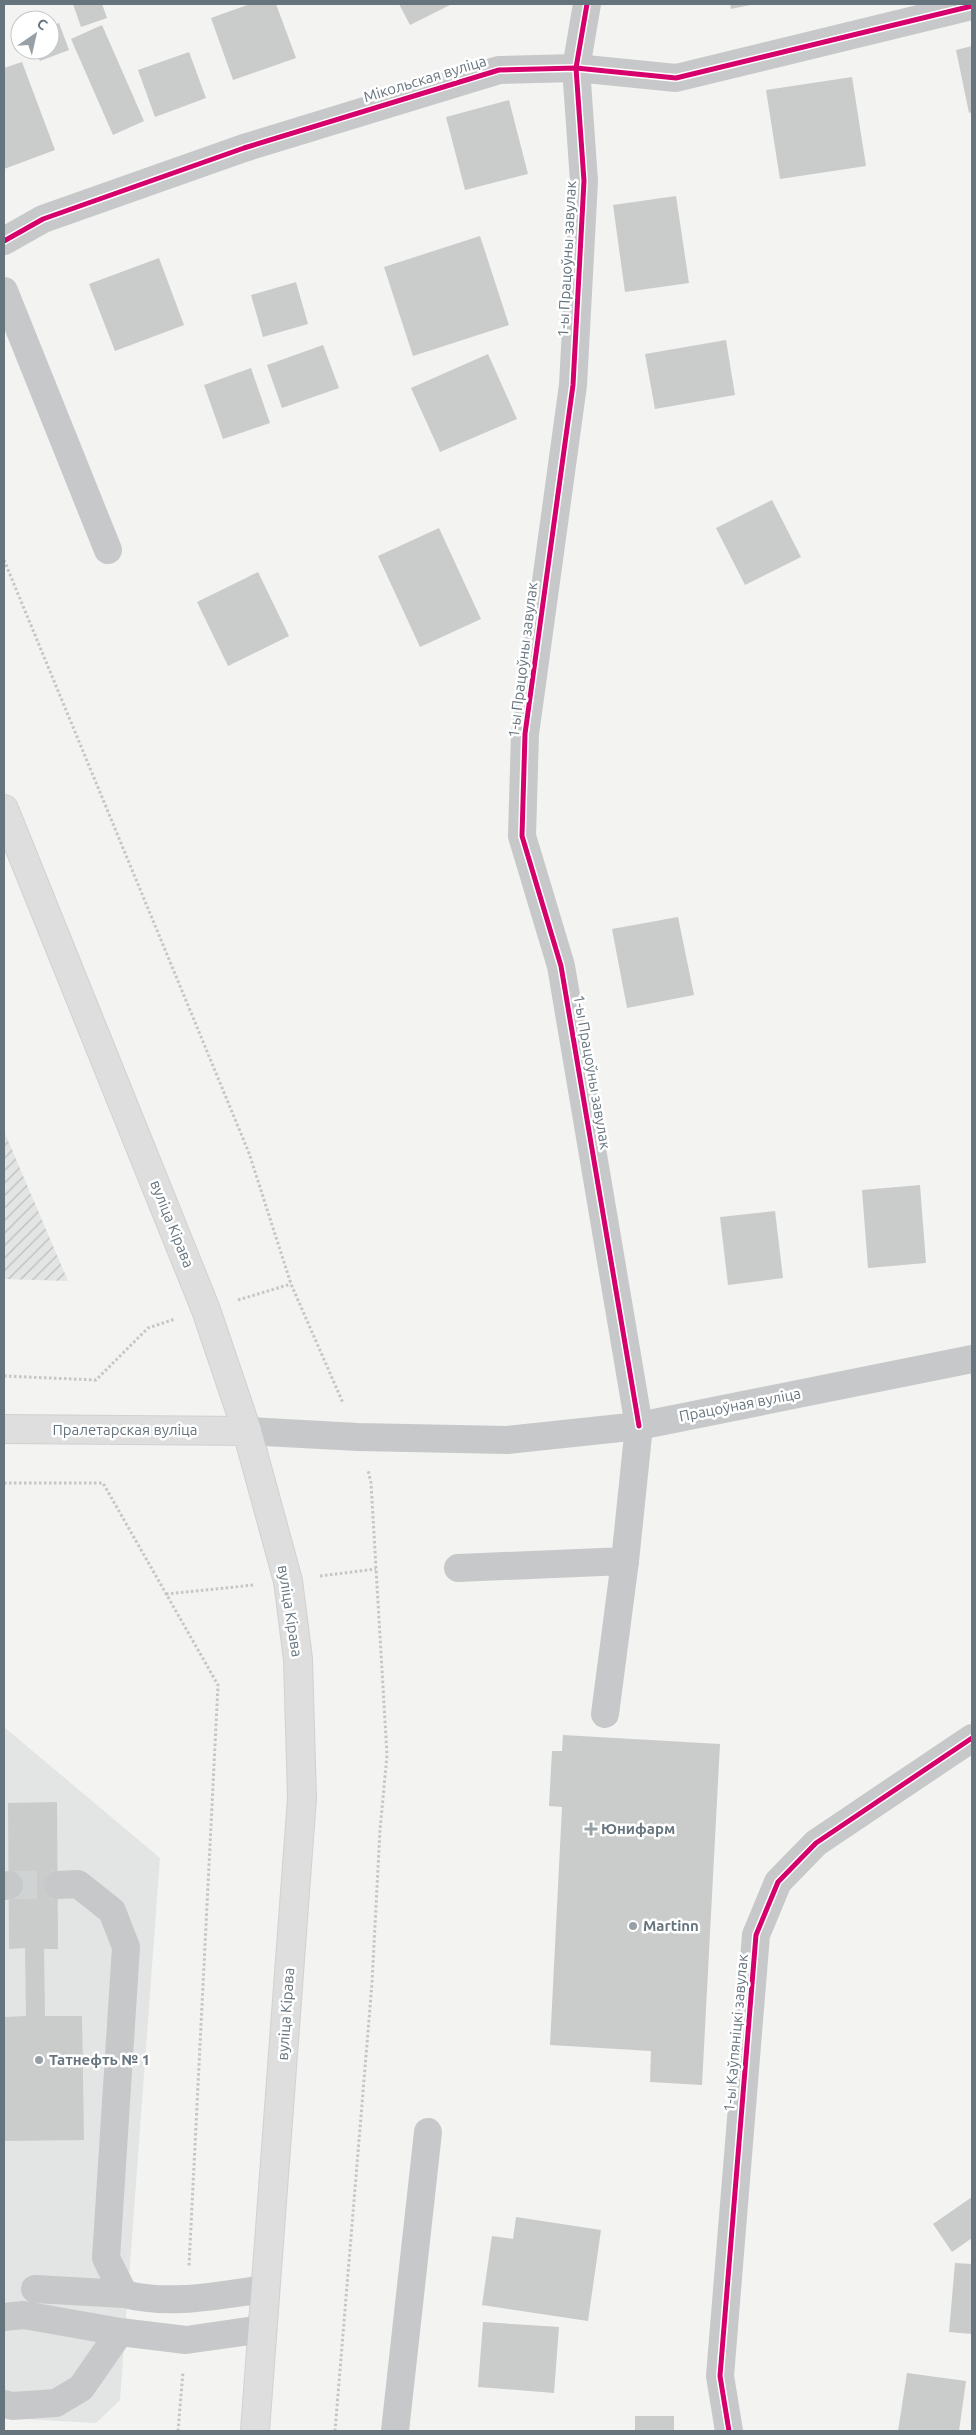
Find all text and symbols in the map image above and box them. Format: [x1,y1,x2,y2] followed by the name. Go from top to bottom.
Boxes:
[10,10,60,60] north arrow
[34,15,50,33] text: С
[361,52,488,105] street label: Мікольская вуліца
[554,180,579,338] street label: 1-ы Працоўны завулак
[505,581,541,739] street label: 1-ы Працоўны завулак
[571,993,615,1151] street label: 1-ы Працоўны завулак
[147,1178,198,1270] street label: вуліца Кірава
[678,1384,802,1425] street label: Працоўная вуліца
[52,1421,198,1438] street label: Пралетарская вуліца
[275,1564,306,1658] street label: вуліца Кірава
[601,1820,675,1837] place label: Юнифарм
[585,1823,597,1835] marker: Юнифарм
[643,1917,699,1934] place label: Martinn
[627,1920,639,1932] marker: Martinn
[720,1953,751,2113] street label: 1-ы Каўпяніцкі завулак
[274,1967,297,2061] street label: вуліца Кірава
[49,2051,150,2068] place label: Татнефть № 1
[33,2054,45,2066] marker: Татнефть № 1

